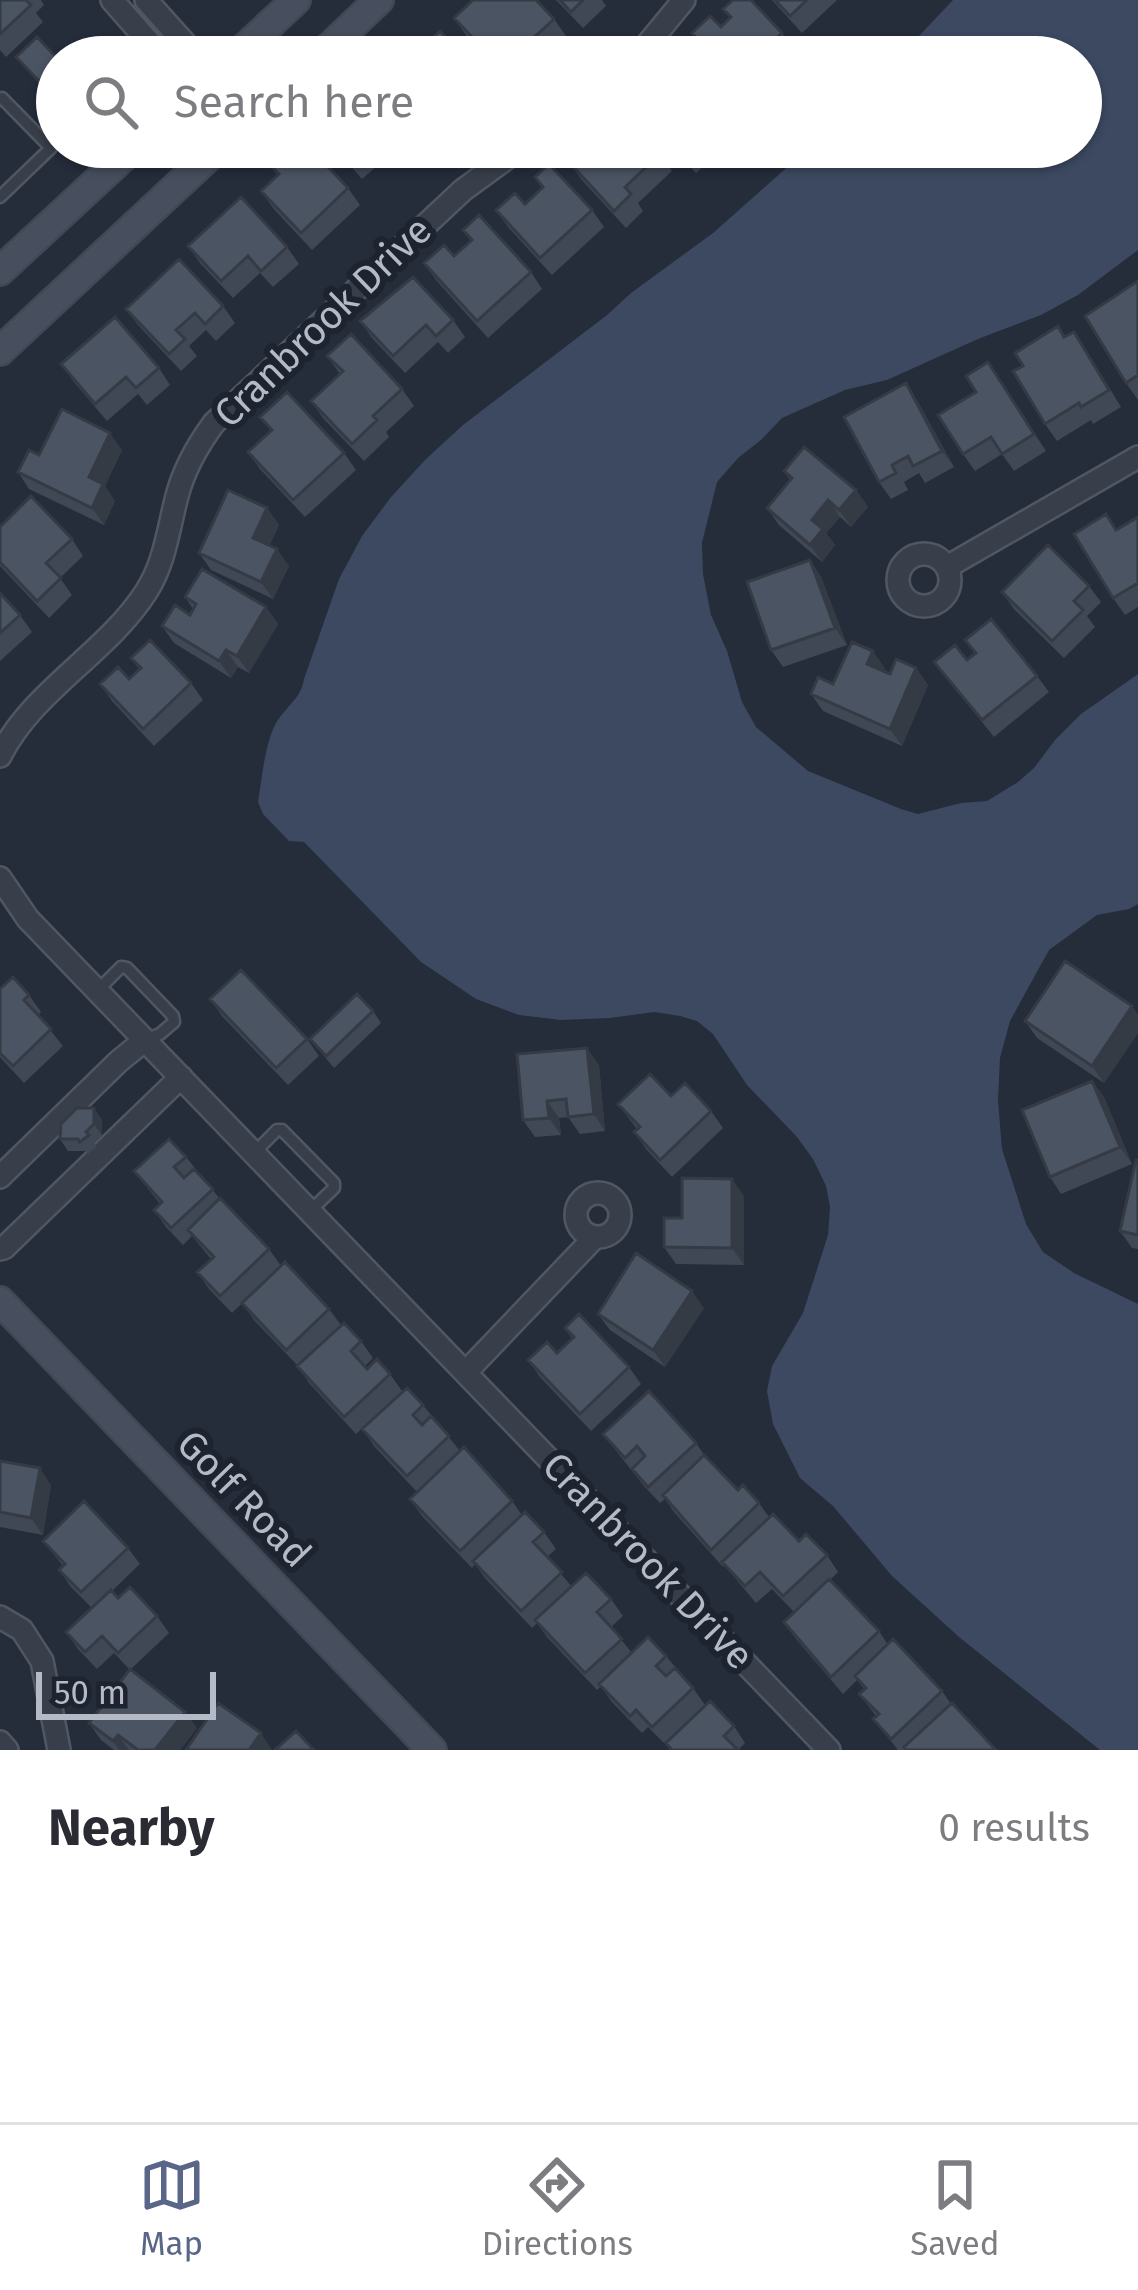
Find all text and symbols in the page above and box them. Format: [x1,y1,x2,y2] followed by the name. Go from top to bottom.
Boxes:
[36,36,1102,168] search box
[78,69,144,135] icon: search
[174,75,414,129] text: Search here
[205,207,441,437] street label: Cranbrook Drive
[168,1421,320,1577] street label: Golf Road
[533,1443,763,1679] street label: Cranbrook Drive
[36,1666,216,1719] scale bar
[54,1673,126,1713] text: 50 m
[48,1797,214,1859] text: Nearby
[938,1805,1090,1851] text: 0 results
[139,2152,205,2264] tab: Map
[482,2152,633,2264] tab: Directions
[910,2152,999,2264] tab: Saved

